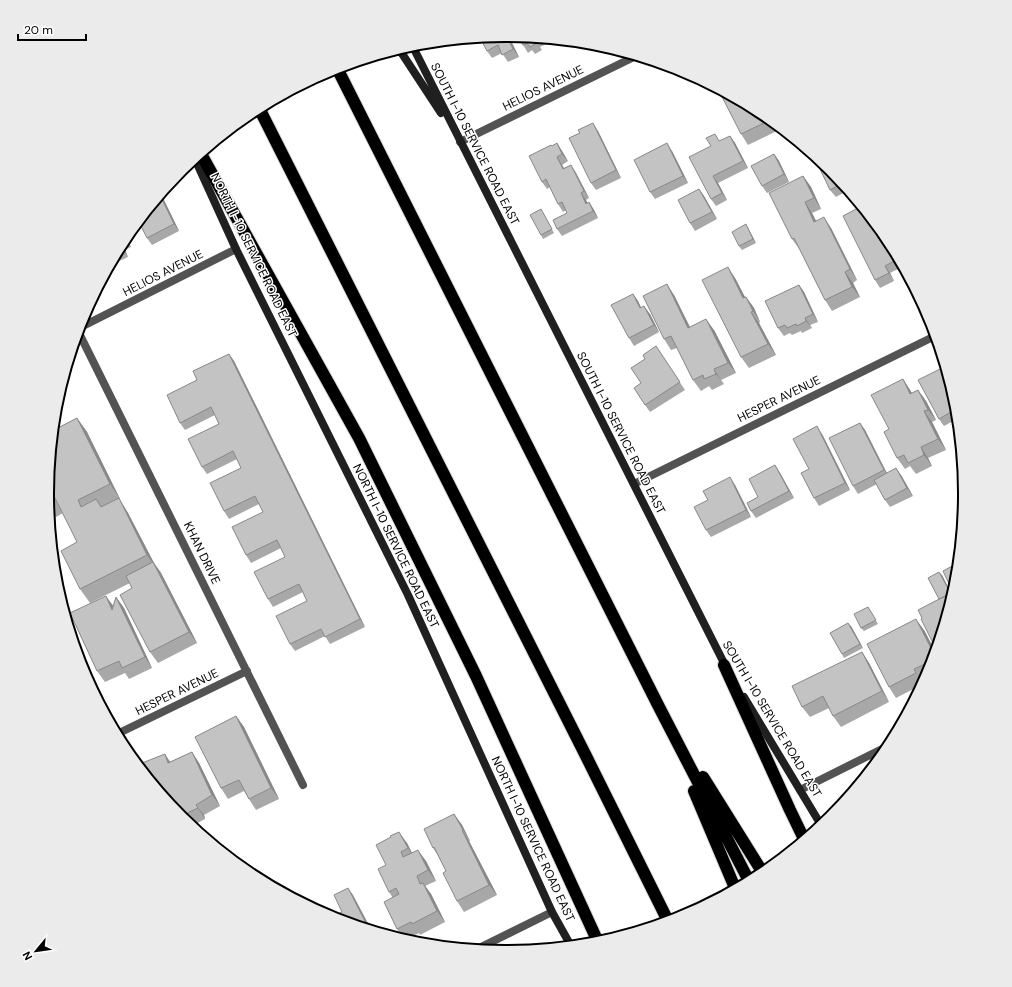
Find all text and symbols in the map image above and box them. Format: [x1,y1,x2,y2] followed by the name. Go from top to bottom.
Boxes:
[18,16,86,42] scale bar
[24,22,53,38] text: 20 m
[427,60,523,228] street label: SOUTH I-10 SERVICE ROAD EAST
[500,61,586,114] street label: HELIOS AVENUE
[207,170,301,340] street label: NORTH I-10 SERVICE ROAD EAST
[120,246,206,300] street label: HELIOS AVENUE
[573,349,669,517] street label: SOUTH I-10 SERVICE ROAD EAST
[735,372,823,426] street label: HESPER AVENUE
[349,461,443,631] street label: NORTH I-10 SERVICE ROAD EAST
[180,519,224,587] street label: KHAN DRIVE
[719,638,825,801] street label: SOUTH I-10 SERVICE ROAD EAST
[133,665,221,719] street label: HESPER AVENUE
[488,754,579,924] street label: NORTH I-10 SERVICE ROAD EAST
[16,931,56,971] north arrow
[19,949,35,963] text: N

